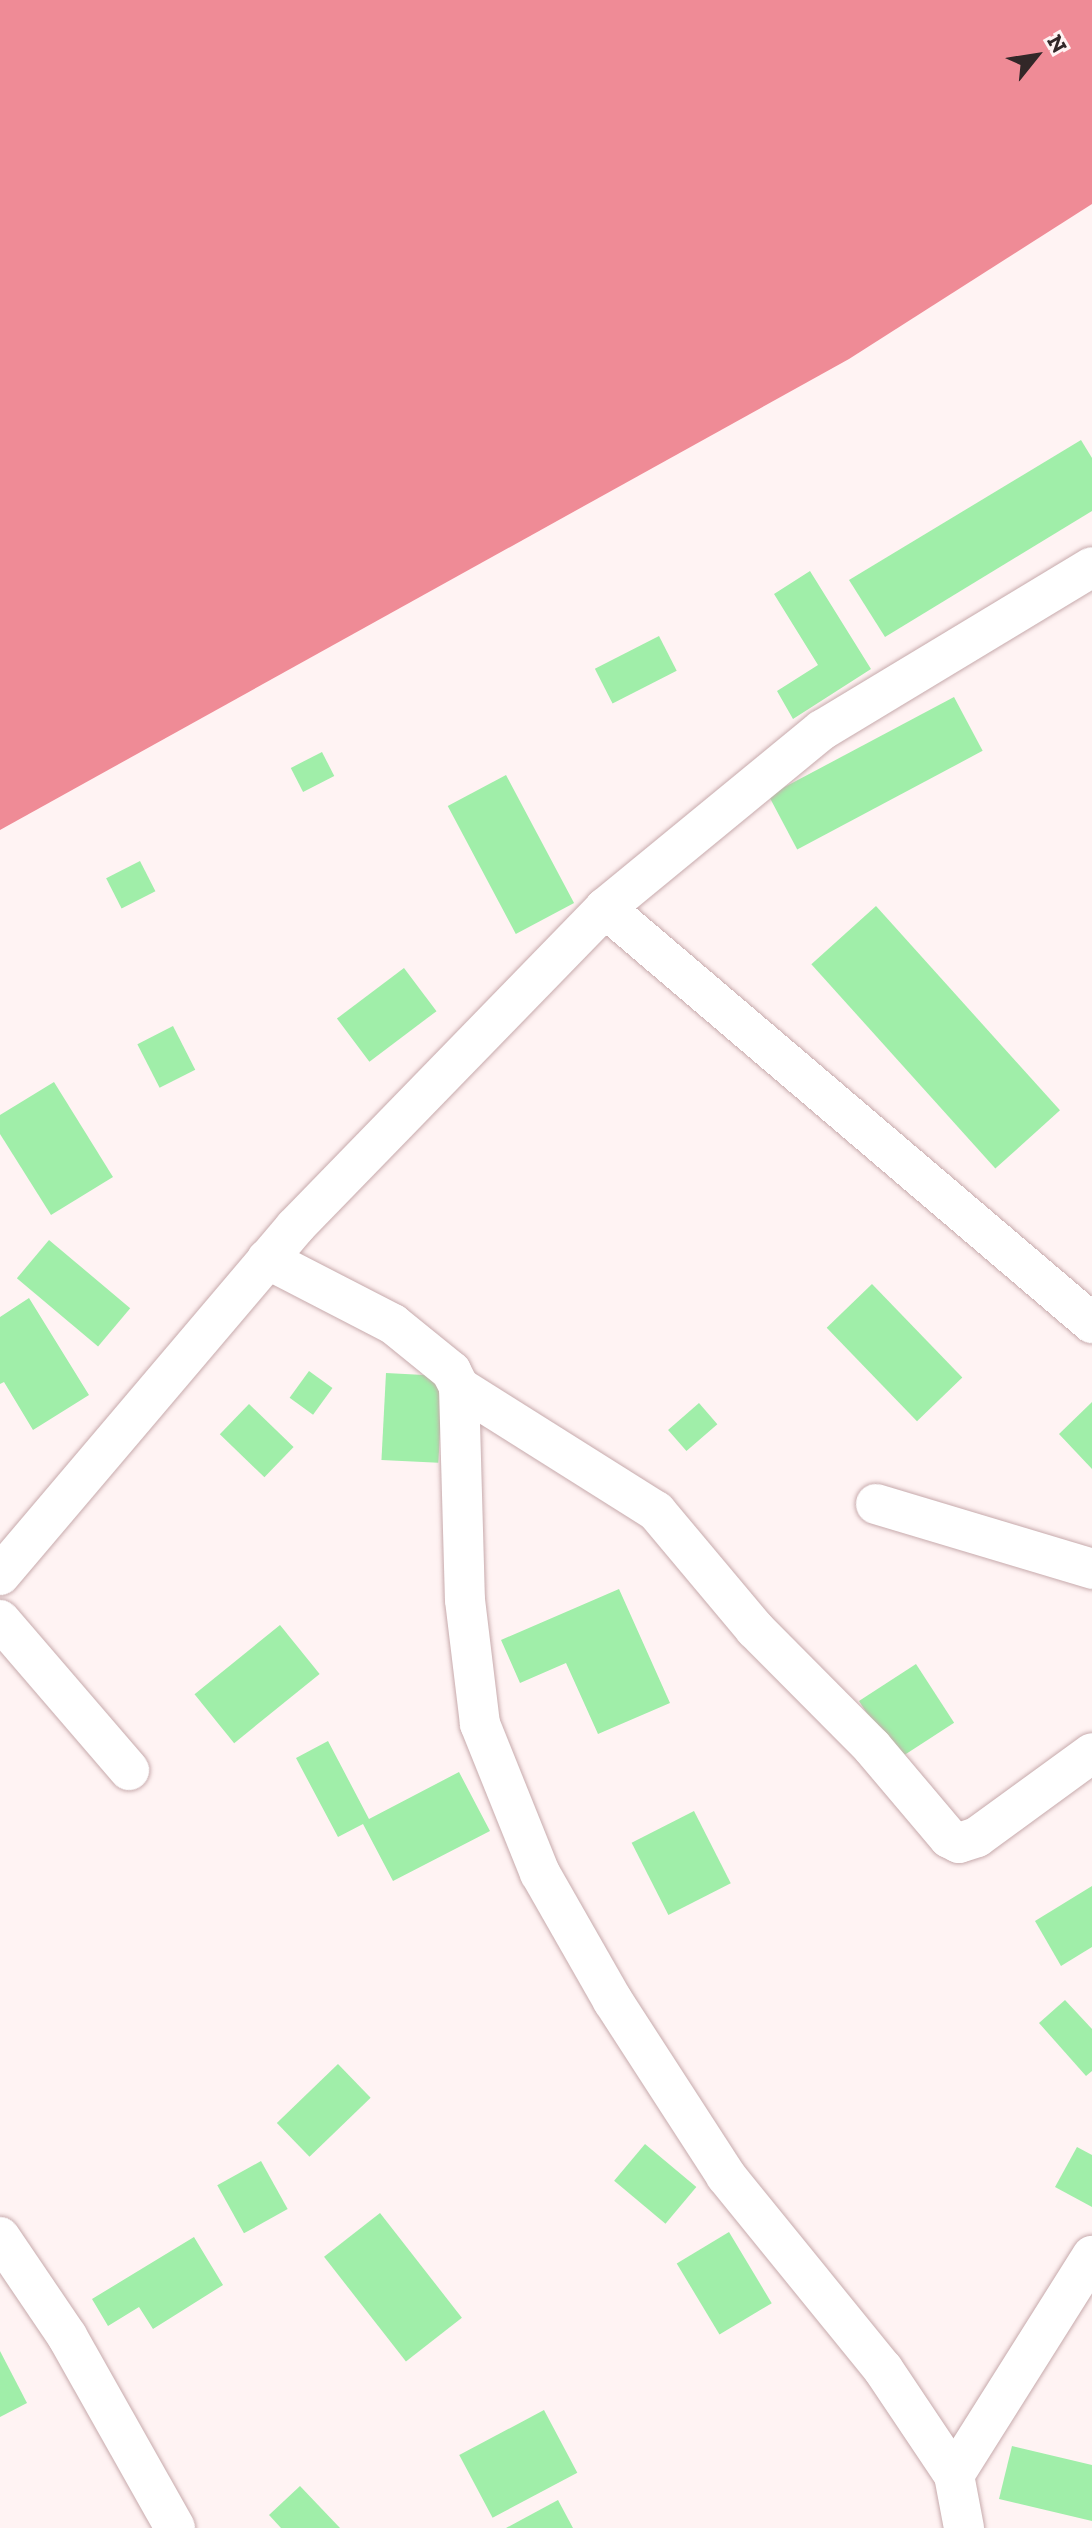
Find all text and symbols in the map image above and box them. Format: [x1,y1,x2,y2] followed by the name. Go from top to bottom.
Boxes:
[996,16,1076,96] north arrow
[1041,30,1073,58] text: N

